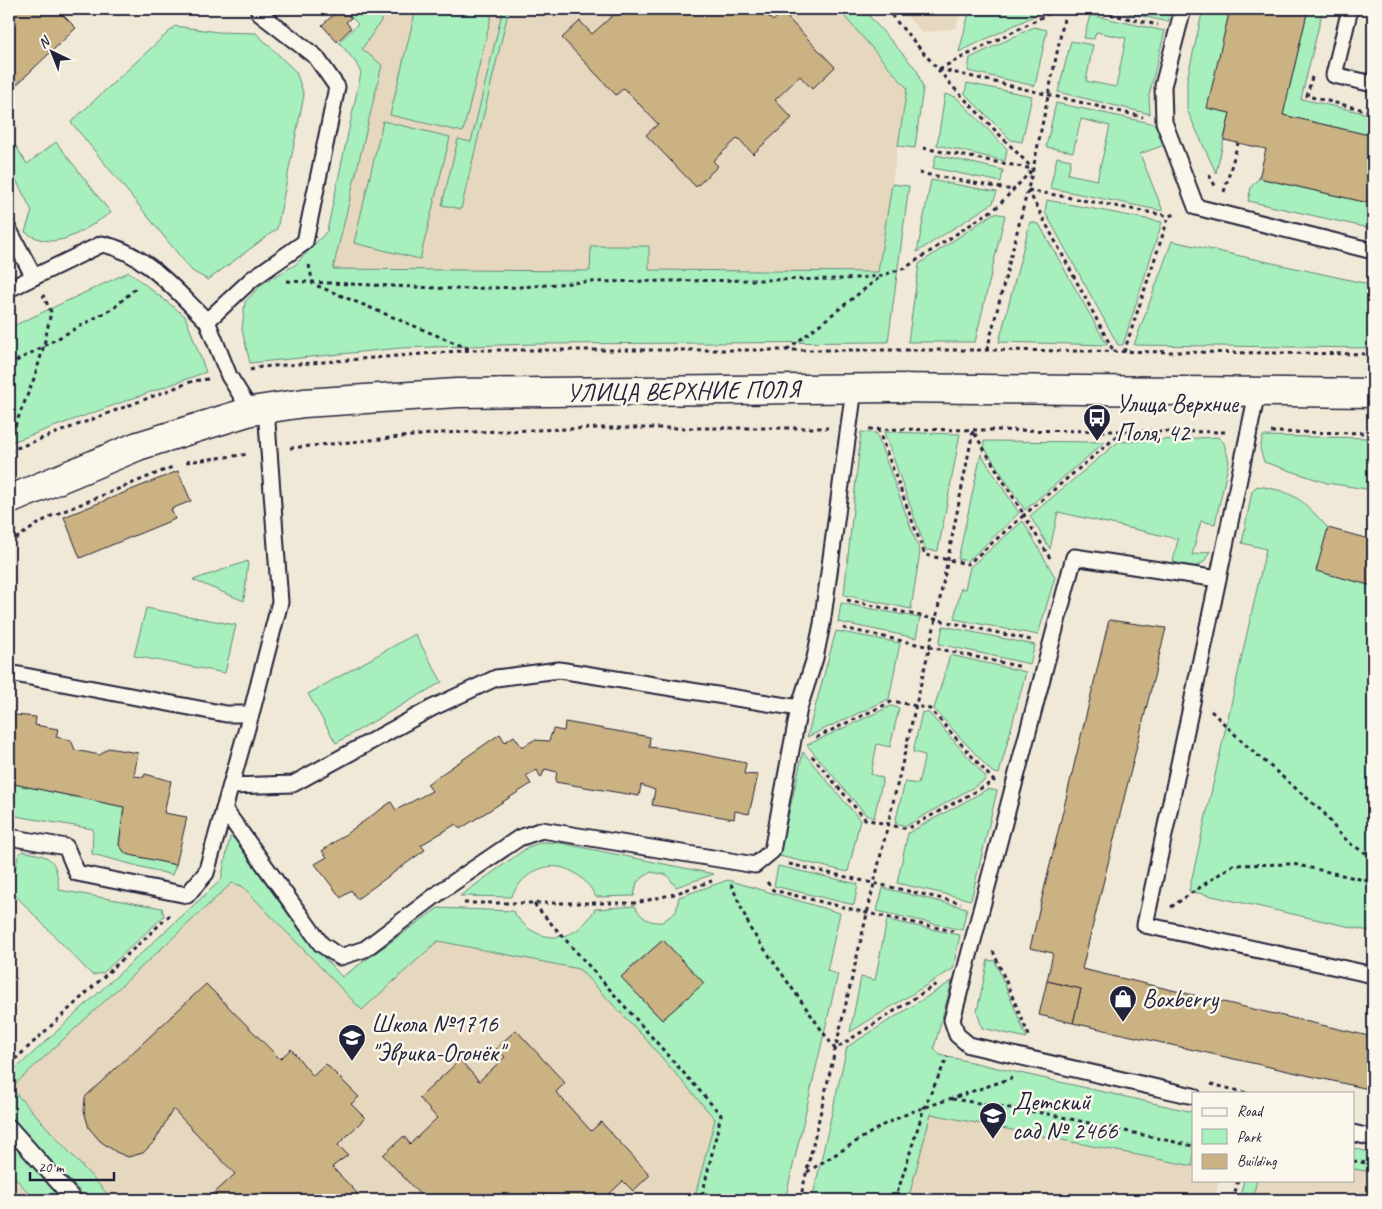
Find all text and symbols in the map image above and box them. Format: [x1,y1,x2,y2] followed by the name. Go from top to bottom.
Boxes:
[28,28,78,78] north arrow
[35,32,54,52] text: N
[566,373,804,409] street label: УЛИЦА ВЕРХНИЕ ПОЛЯ
[1116,388,1240,449] place label: Улица Верхние Поля, 42
[1082,403,1112,442] bus stop icon: Улица Верхние Поля, 42
[1142,983,1219,1015] place label: Boxberry
[1108,984,1138,1023] shop icon: Boxberry
[371,1008,509,1069] place label: Школа №1716 "Эврика-Огонёк"
[337,1023,367,1062] school or university icon: Школа №1716 "Эврика-Огонёк"
[1012,1086,1118,1147] place label: Детский сад № 2466
[1192,1092,1354,1182] legend
[978,1101,1008,1140] school or university icon: Детский сад № 2466
[1237,1102,1264,1121] text: Road
[1237,1128,1262,1147] text: Park
[30,1149,114,1181] scale bar
[1237,1152,1277,1171] text: Building
[38,1158,65,1177] text: 20 m

